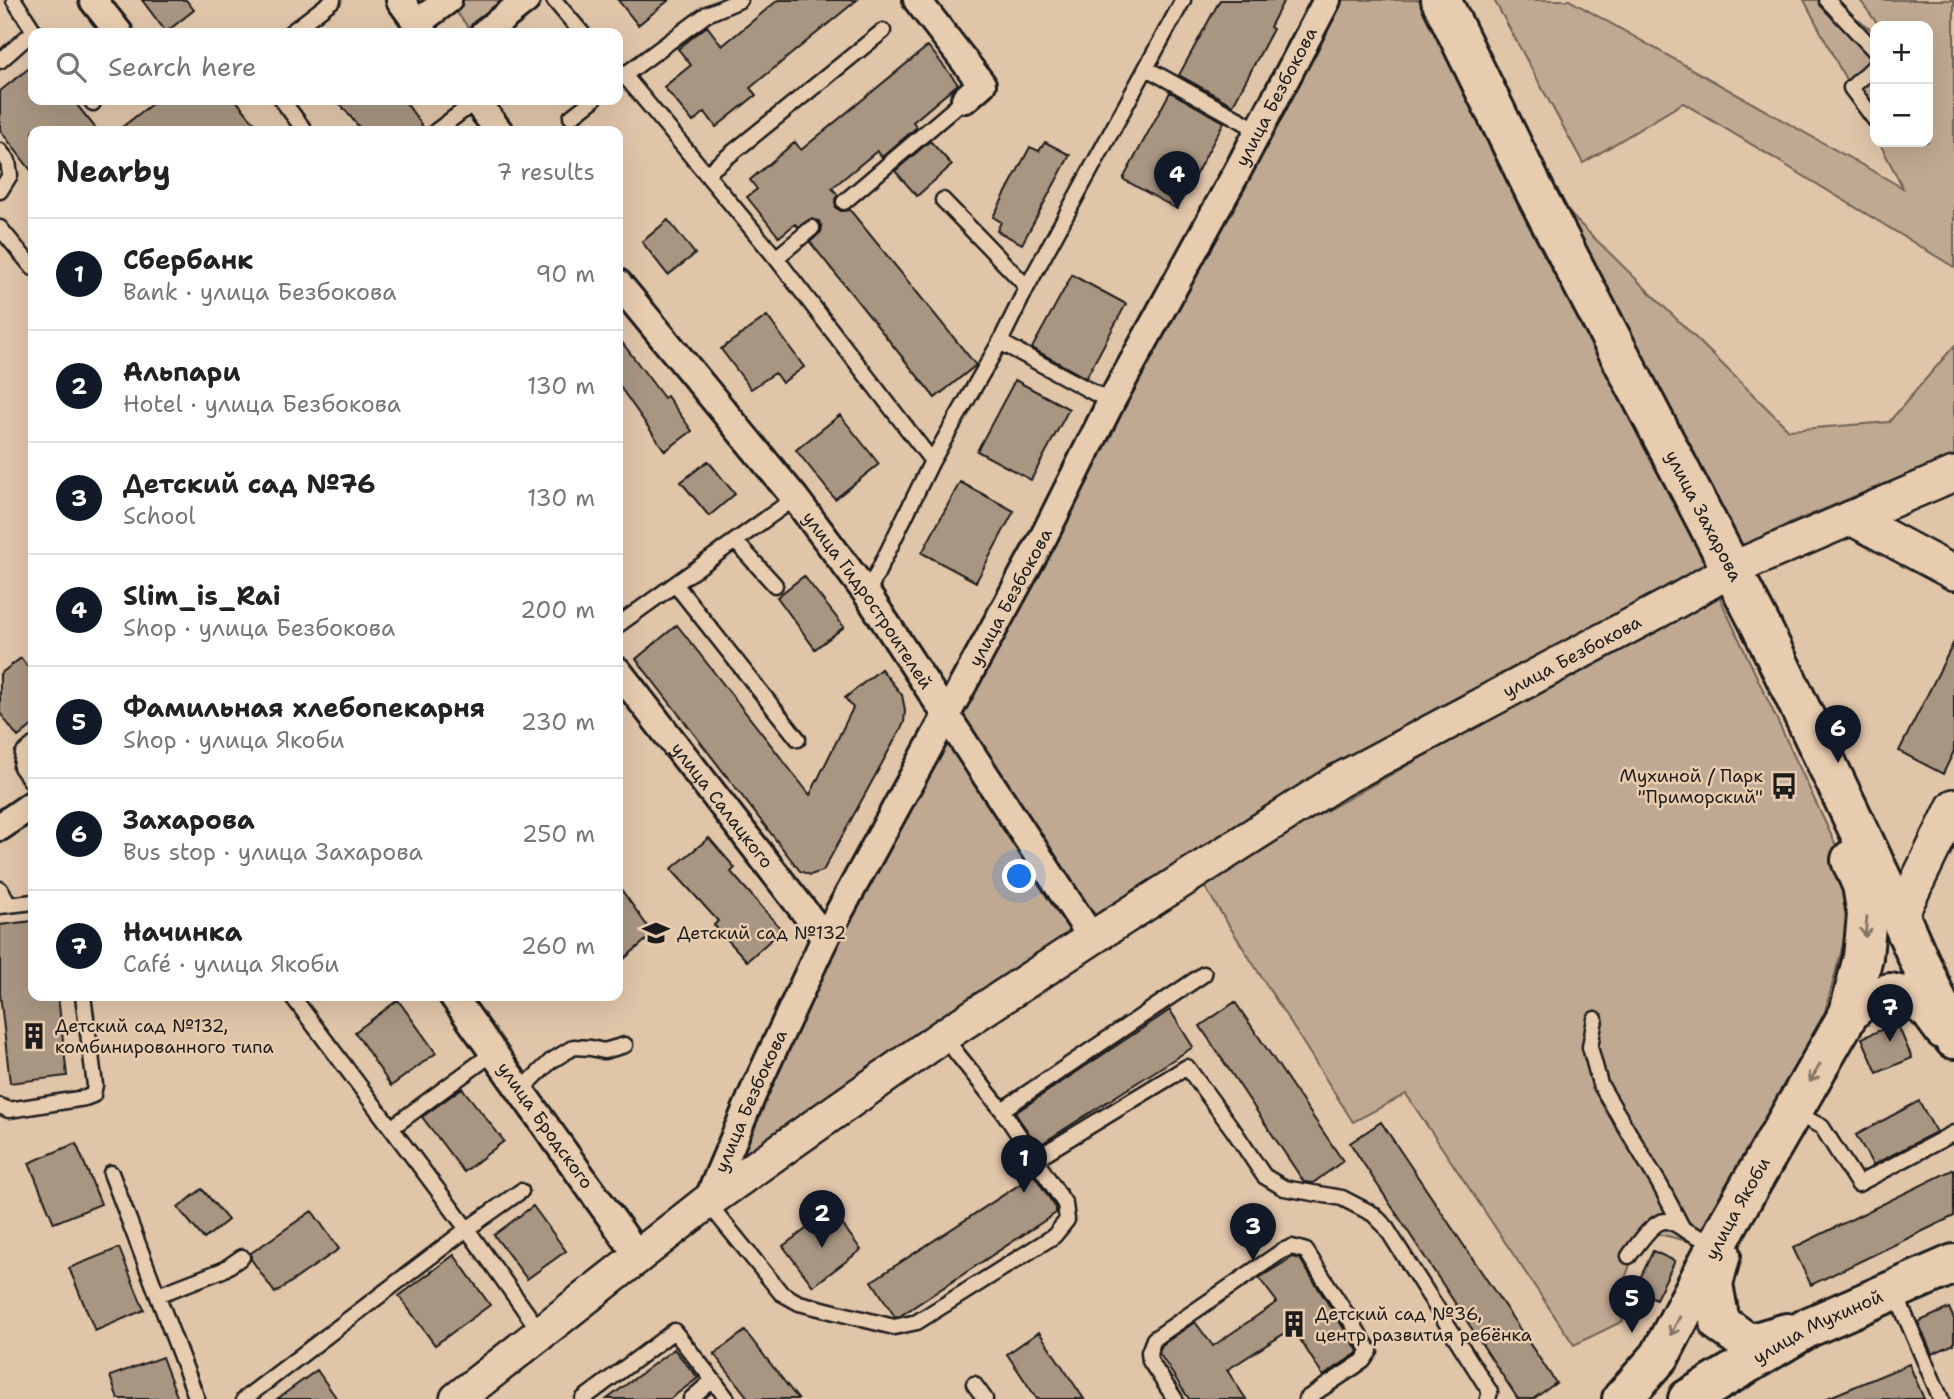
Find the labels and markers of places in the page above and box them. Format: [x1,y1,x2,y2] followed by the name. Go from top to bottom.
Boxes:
[1154,151,1200,209] pin: 4
[1815,705,1861,763] pin: 6
[1619,764,1763,809] place label: Мухиной / Парк "Приморский"
[1769,771,1799,801] bus stop icon: Мухиной / Парк "Приморский"
[641,918,671,948] school or university icon: Детский сад №132
[677,921,846,945] place label: Детский сад №132
[1867,984,1913,1042] pin: 7
[55,1014,274,1059] place label: Детский сад №132, комбинированного типа
[19,1021,49,1051] building icon: Детский сад №132, комбинированного типа
[1001,1135,1047,1193] pin: 1
[799,1190,845,1248] pin: 2
[1230,1203,1276,1261] pin: 3
[1609,1275,1655,1333] pin: 5
[1315,1302,1532,1347] place label: Детский сад №36, центр развития ребёнка
[1279,1309,1309,1339] building icon: Детский сад №36, центр развития ребёнка

